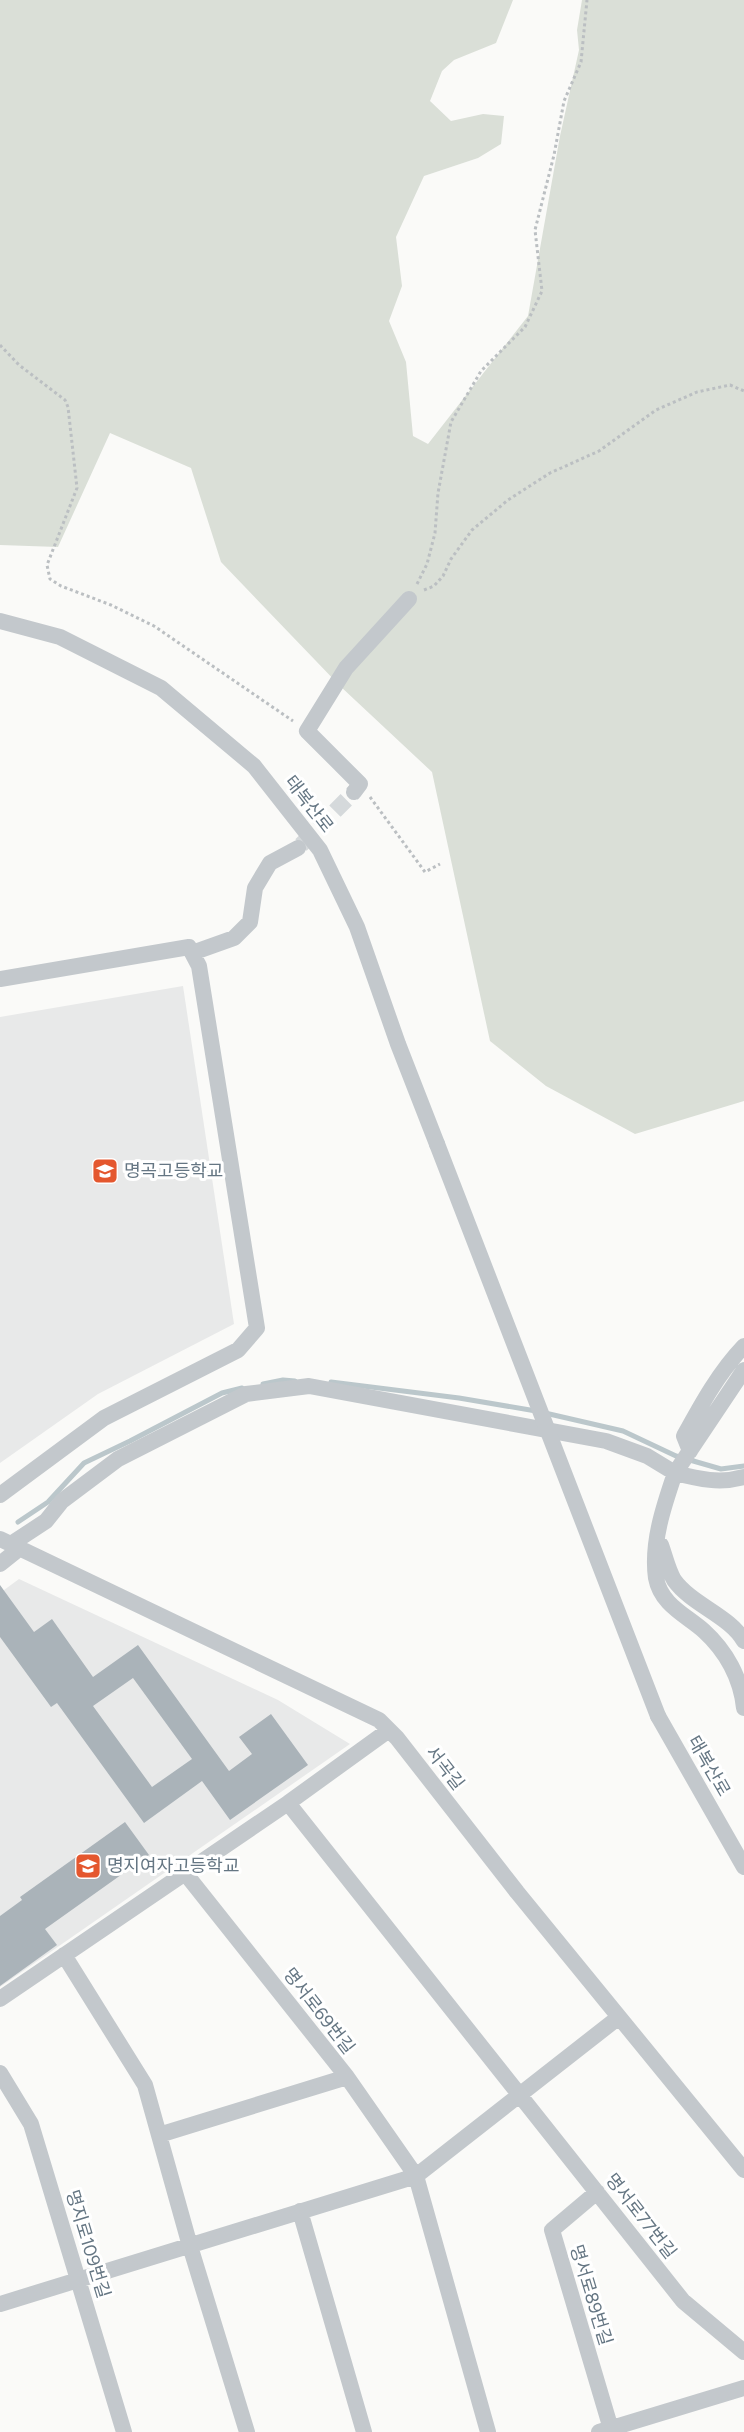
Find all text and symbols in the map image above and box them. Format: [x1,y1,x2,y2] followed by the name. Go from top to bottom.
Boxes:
[280,771,338,837] street label: 태복산로
[90,1156,120,1186] school or university icon: 명곡고등학교
[124,1160,223,1182] place label: 명곡고등학교
[683,1732,735,1800] street label: 태복산로
[421,1742,469,1794] street label: 서곡길
[73,1851,103,1881] school or university icon: 명지여자고등학교
[107,1855,239,1877] place label: 명지여자고등학교
[279,1964,359,2058] street label: 명서로69번길
[601,2169,681,2263] street label: 명서로77번길
[61,2187,115,2301] street label: 명지로109번길
[565,2242,617,2348] street label: 명서로89번길

